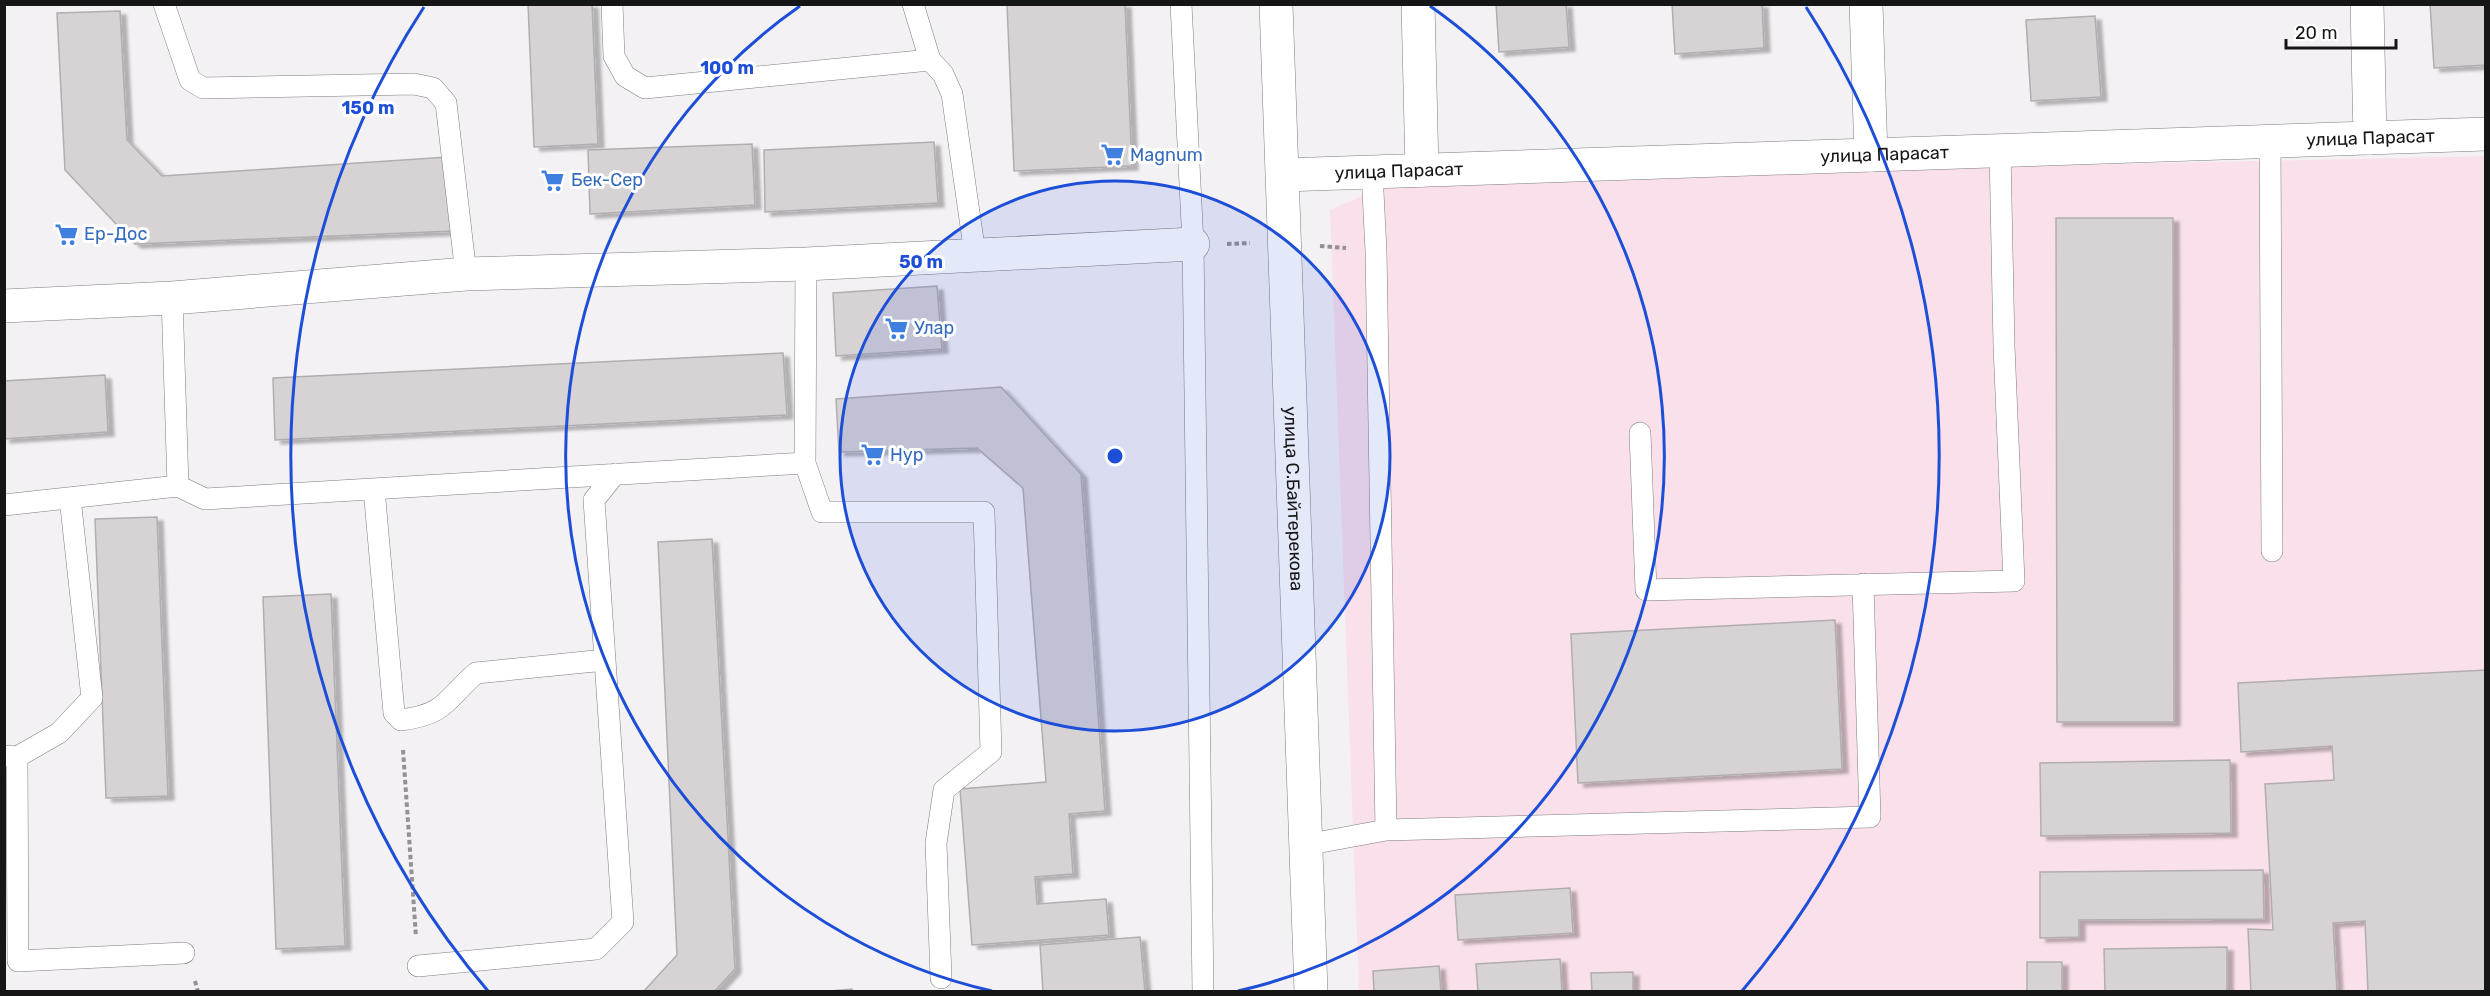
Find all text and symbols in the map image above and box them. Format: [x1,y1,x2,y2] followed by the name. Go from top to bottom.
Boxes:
[2286,12,2396,50] scale bar
[2295,22,2337,44] text: 20 m
[700,57,754,79] text: 100 m
[341,97,395,119] text: 150 m
[2306,125,2435,151] street label: улица Парасат
[1820,141,1949,168] street label: улица Парасат
[1099,142,1125,168] supermarket icon: Magnum
[1130,144,1203,166] place label: Magnum
[1334,158,1464,184] street label: улица Парасат
[540,167,566,193] supermarket icon: Бек-Сер
[571,169,643,191] place label: Бек-Сер
[53,221,79,247] supermarket icon: Ер-Дос
[84,223,147,245] place label: Ер-Дос
[899,251,943,273] text: 50 m
[883,315,909,341] supermarket icon: Улар
[914,317,954,339] place label: Улар
[1279,406,1308,591] street label: улица С.Байтерекова
[859,442,885,468] supermarket icon: Нур
[890,444,923,466] place label: Нур
[1105,446,1125,466] centre of rings

